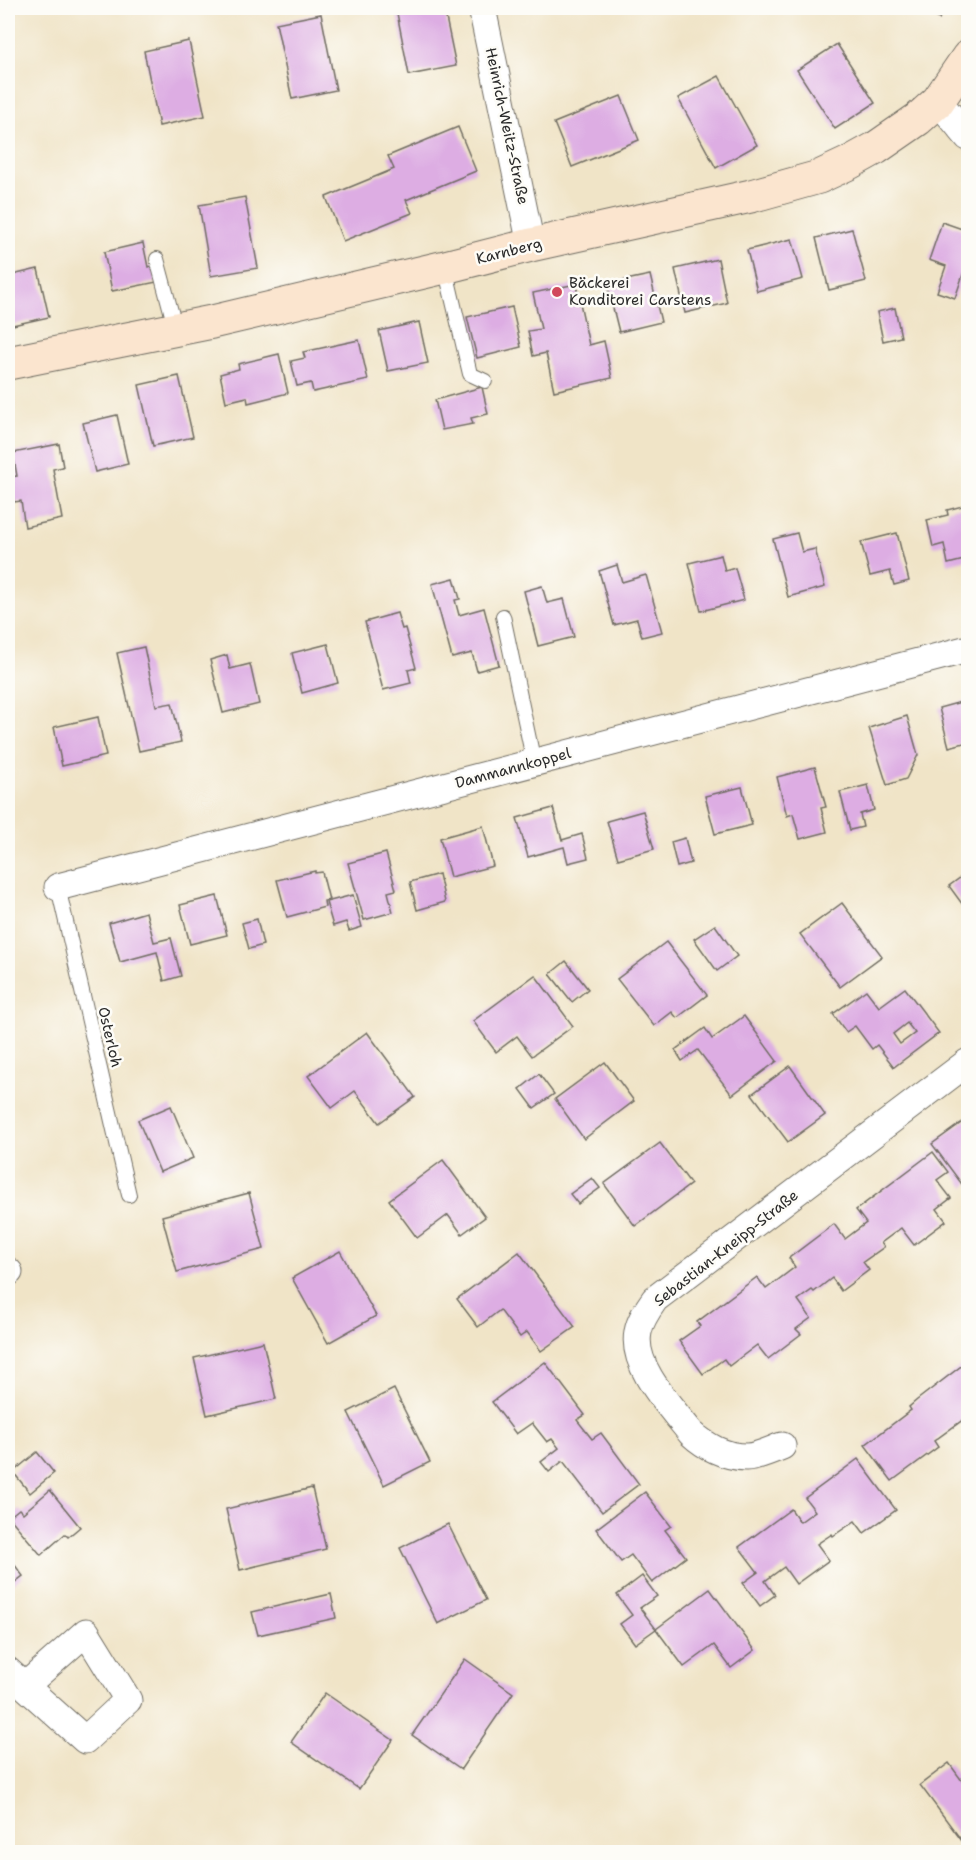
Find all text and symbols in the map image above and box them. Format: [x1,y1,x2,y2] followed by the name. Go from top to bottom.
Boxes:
[481,46,533,206] street label: Heinrich-Weitz-Straße
[474,233,544,269] street label: Karnberg
[569,273,711,310] place label: Bäckerei Konditorei Carstens
[550,285,564,299] marker: Bäckerei Konditorei Carstens
[453,743,574,793] street label: Dammannkoppel
[93,1005,127,1069] street label: Osterloh
[650,1185,802,1311] street label: Sebastian-Kneipp-Straße

